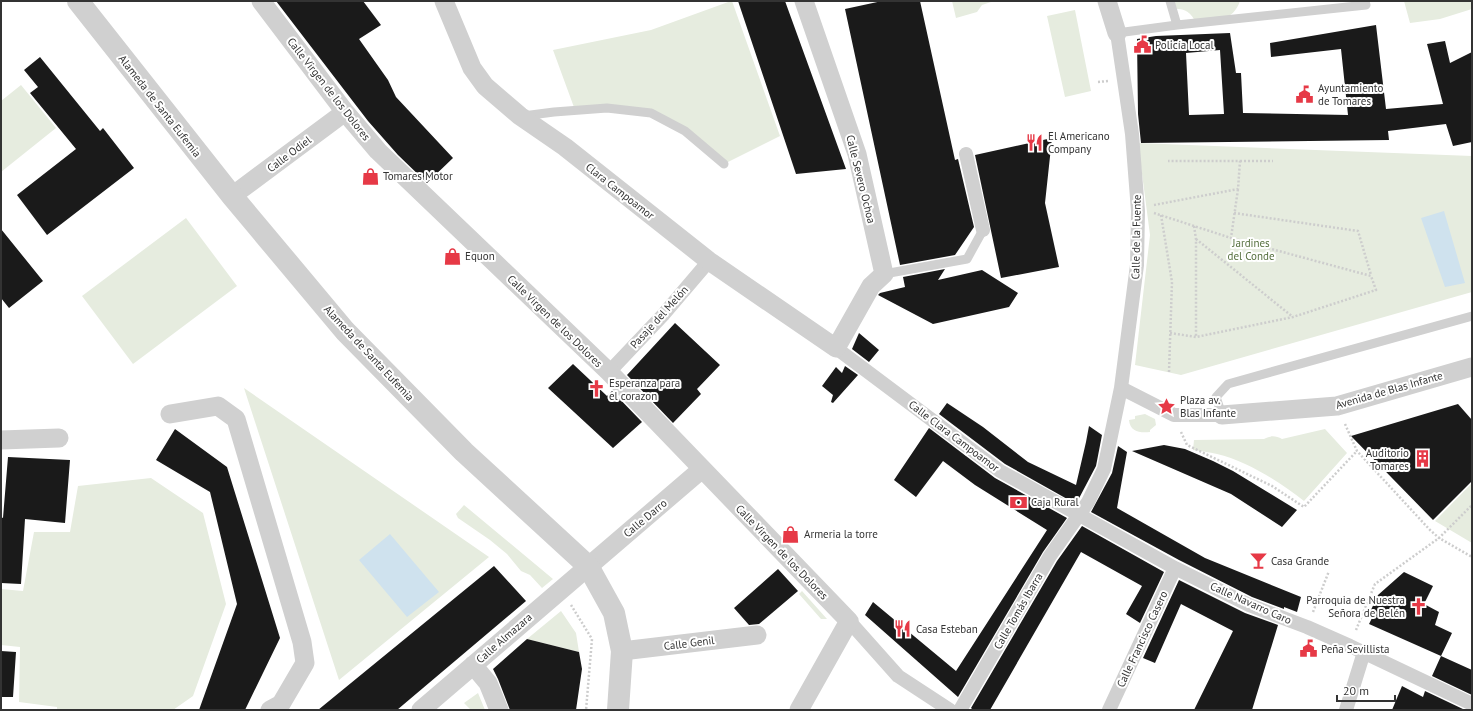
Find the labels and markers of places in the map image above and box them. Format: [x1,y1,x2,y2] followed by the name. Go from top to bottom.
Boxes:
[1132,35,1152,55] public building icon: Policía Local
[1155,38,1214,52] place label: Policía Local
[1318,81,1383,108] place label: Ayuntamiento de Tomares
[1295,84,1315,104] public building icon: Ayuntamiento de Tomares
[1048,129,1110,156] place label: El Americano Company
[1025,132,1045,152] restaurant icon: El Americano Company
[360,166,380,186] shop icon: Tomares Motor
[383,169,453,183] place label: Tomares Motor
[442,246,462,266] shop icon: Equon
[465,249,495,263] place label: Equon
[609,376,680,403] place label: Esperanza para el corazon
[586,379,606,399] church icon: Esperanza para el corazon
[1180,393,1236,420] place label: Plaza av. Blas Infante
[1157,396,1177,416] place icon: Plaza av. Blas Infante
[1366,446,1409,473] place label: Auditorio Tomares
[1412,449,1432,469] building icon: Auditorio Tomares
[1008,492,1028,512] bank icon: Caja Rural
[1031,495,1079,509] place label: Caja Rural
[781,524,801,544] shop icon: Armeria la torre
[804,527,878,541] place label: Armeria la torre
[1248,551,1268,571] bar icon: Casa Grande
[1271,554,1329,568] place label: Casa Grande
[1306,593,1405,620] place label: Parroquia de Nuestra Señora de Belén
[1408,596,1428,616] church icon: Parroquia de Nuestra Señora de Belén
[893,619,913,639] restaurant icon: Casa Esteban
[916,622,978,636] place label: Casa Esteban
[1298,639,1318,659] public building icon: Peña Sevillista
[1321,642,1389,656] place label: Peña Sevillista

